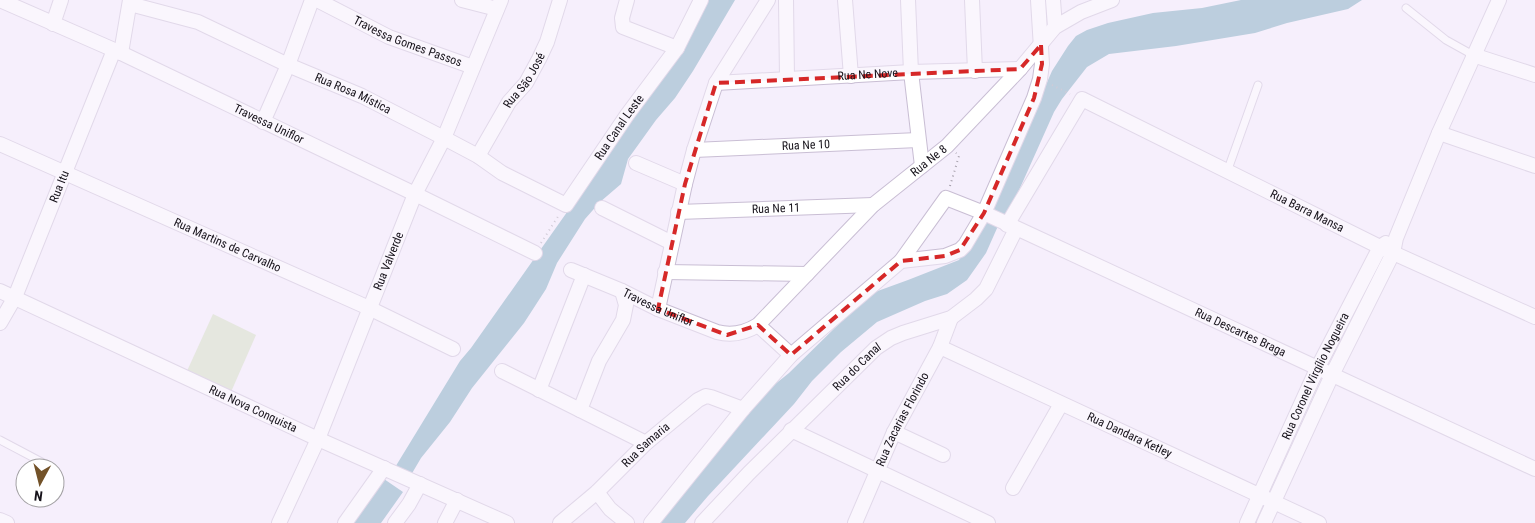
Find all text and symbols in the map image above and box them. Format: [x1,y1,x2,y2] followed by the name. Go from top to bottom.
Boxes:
[351,13,464,69] street label: Travessa Gomes Passos
[500,50,548,110] street label: Rua São José
[837,66,899,83] street label: Rua Ne Nove
[313,70,394,117] street label: Rua Rosa Mística
[592,92,647,163] street label: Rua Canal Leste
[231,101,306,147] street label: Travessa Uniflor
[781,137,830,153] street label: Rua Ne 10
[908,142,950,179] street label: Rua Ne 8
[47,168,72,205] street label: Rua Itu
[1268,187,1347,235] street label: Rua Barra Mansa
[751,201,800,216] street label: Rua Ne 11
[172,215,283,275] street label: Rua Martins de Carvalho
[371,230,406,292] street label: Rua Valverde
[620,286,696,329] street label: Travessa Uniflor
[1193,305,1288,359] street label: Rua Descartes Braga
[1279,310,1352,442] street label: Rua Coronel Virgílio Nogueira
[830,340,884,394] street label: Rua do Canal
[873,370,932,468] street label: Rua Zacarias Florindo
[207,382,300,435] street label: Rua Nova Conquista
[1085,409,1174,461] street label: Rua Dandara Ketley
[619,419,672,470] street label: Rua Samaria
[15,458,65,508] north arrow
[33,487,44,504] text: N

